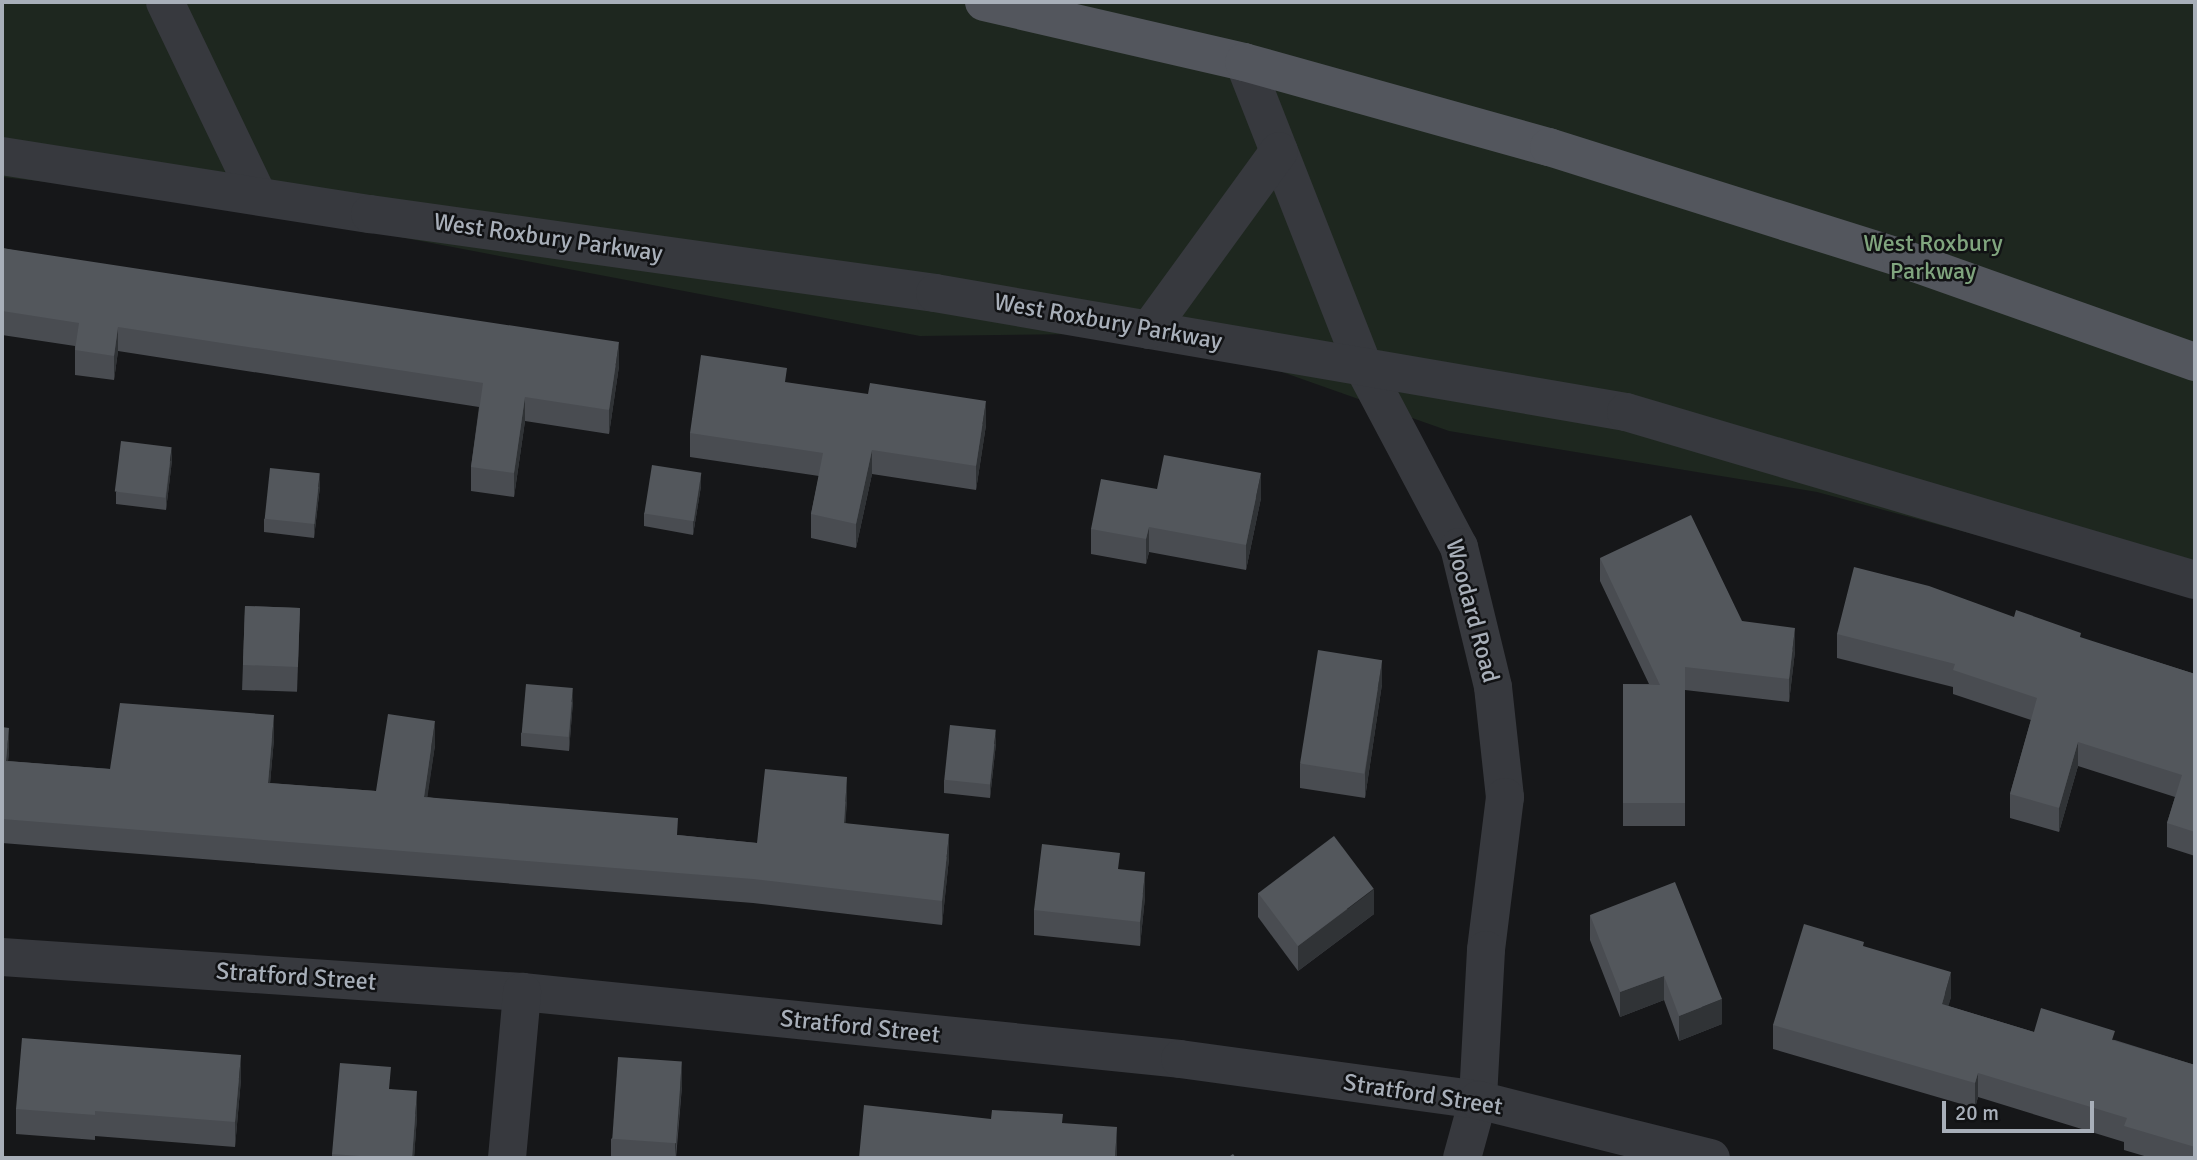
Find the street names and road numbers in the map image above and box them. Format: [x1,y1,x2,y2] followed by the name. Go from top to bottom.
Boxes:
[432,208,664,268] street label: West Roxbury Parkway
[992,288,1224,356] street label: West Roxbury Parkway
[1439,536,1505,686] street label: Woodard Road
[215,957,377,997] street label: Stratford Street
[779,1004,941,1050] street label: Stratford Street
[1341,1068,1505,1122] street label: Stratford Street

